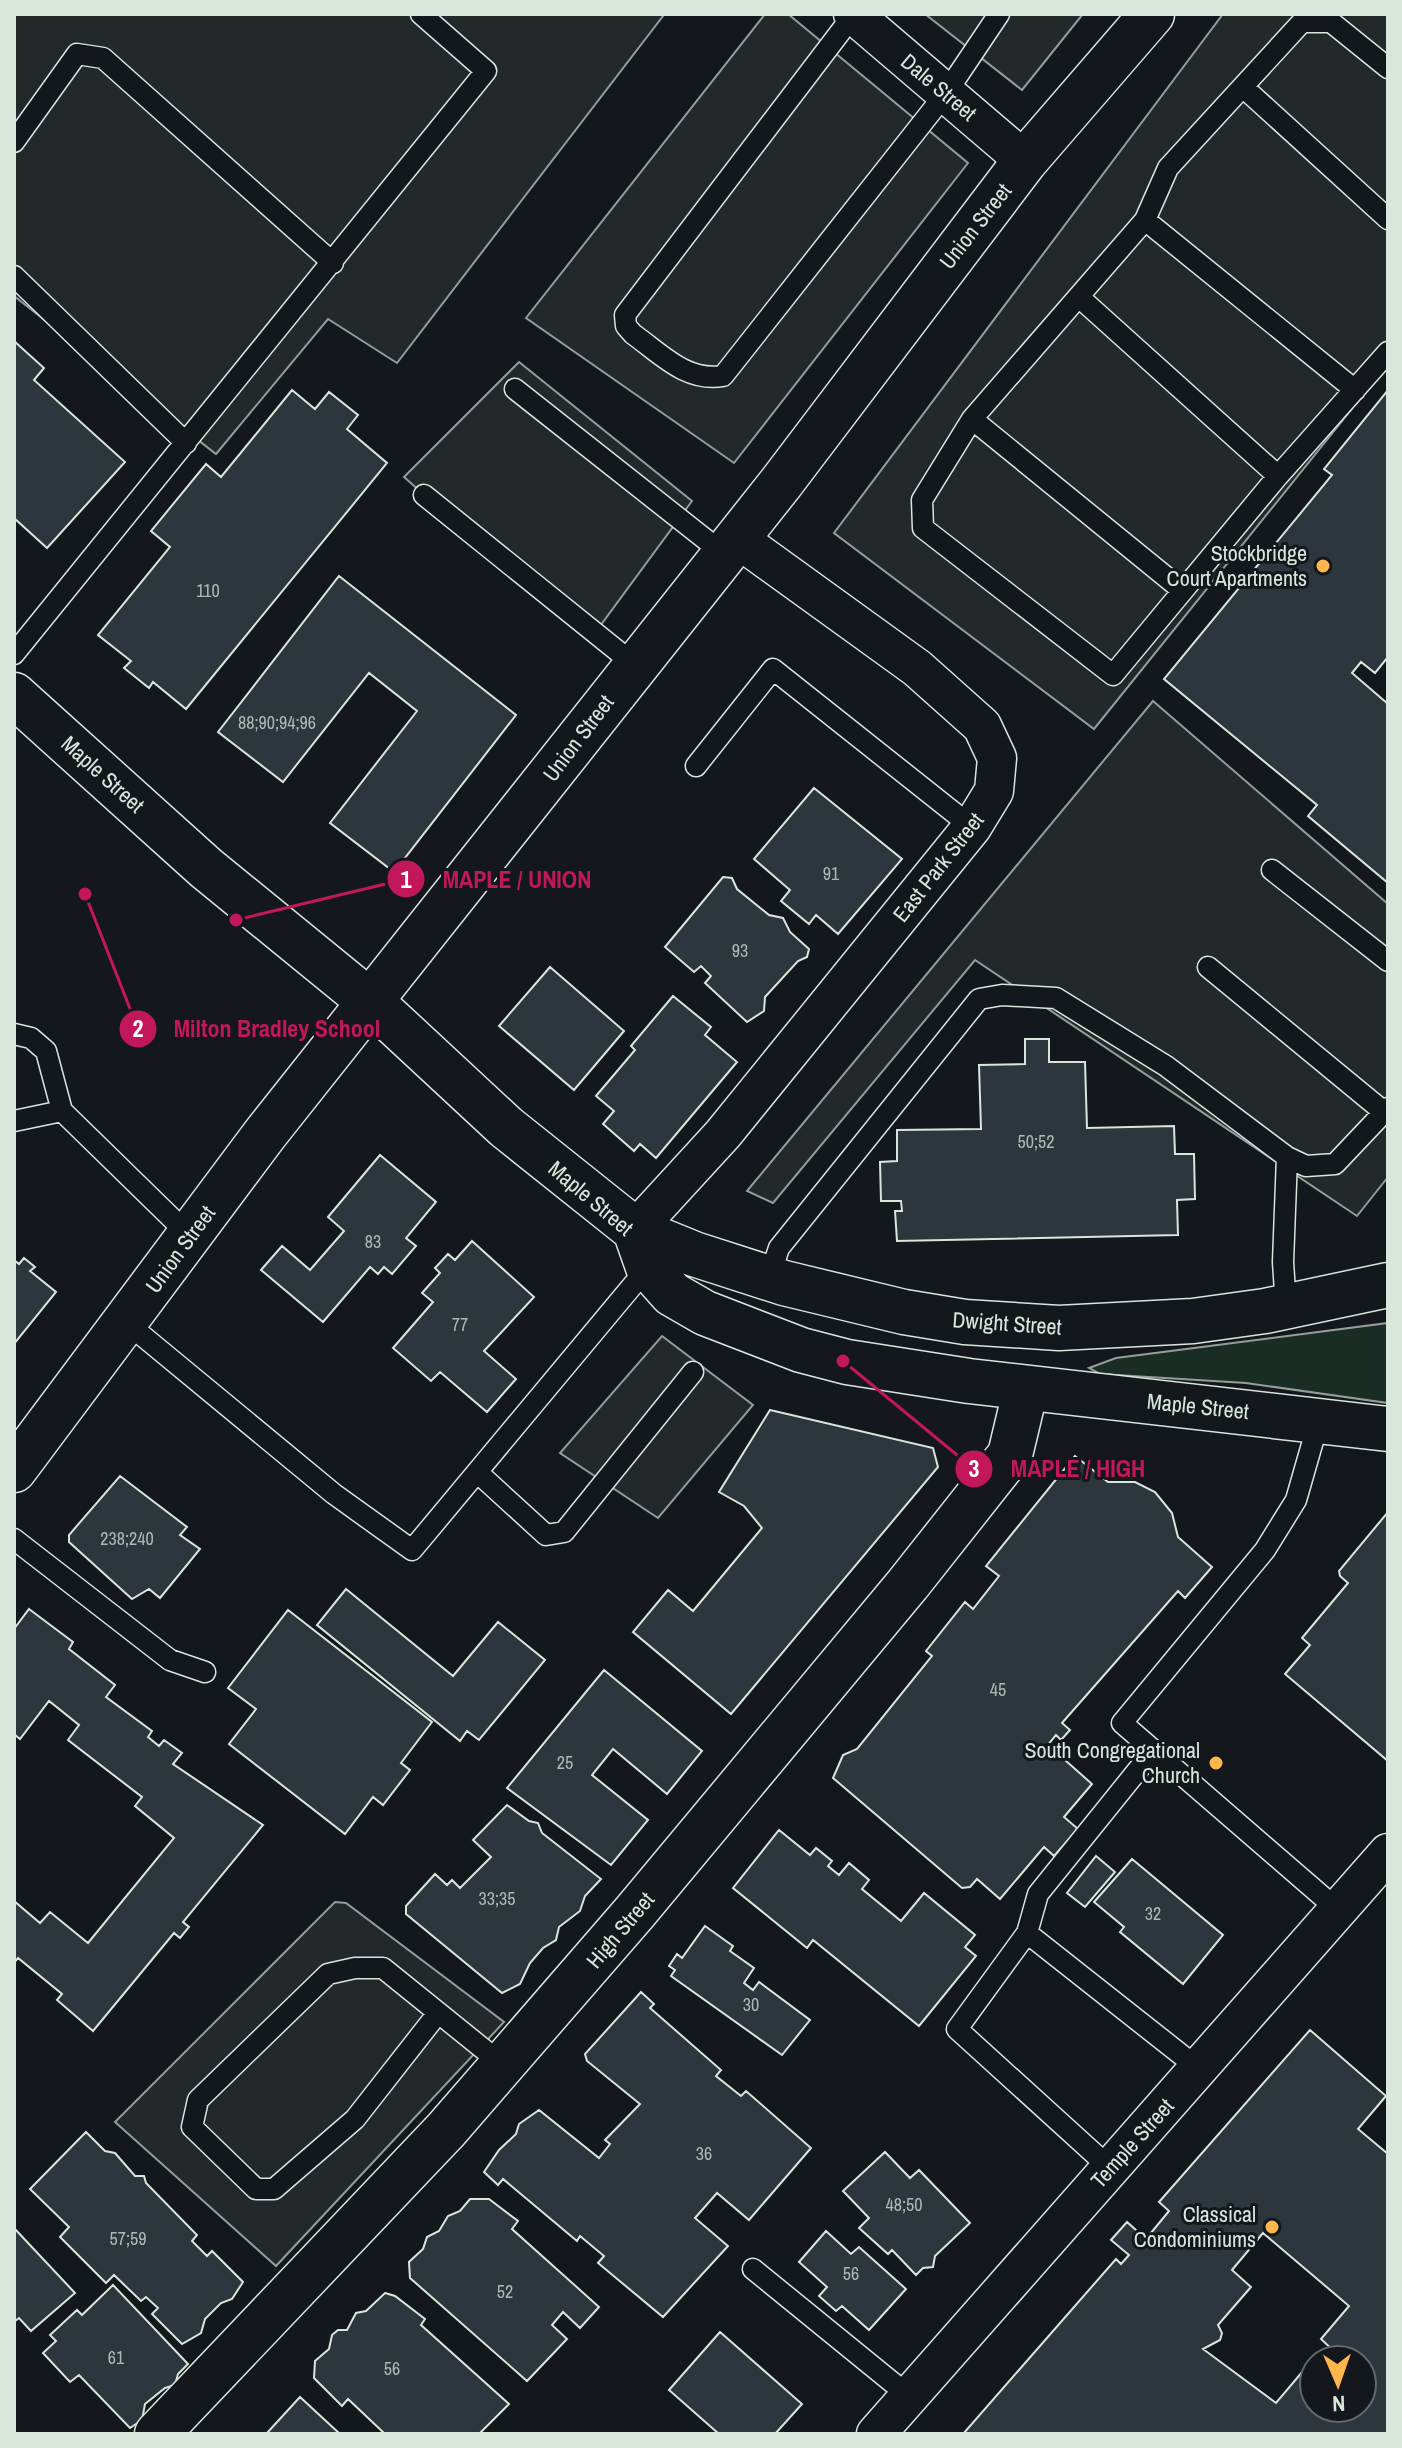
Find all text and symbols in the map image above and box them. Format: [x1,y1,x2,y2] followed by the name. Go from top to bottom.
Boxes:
[895,47,983,127] street label: Dale Street
[932,177,1018,275] street label: Union Street
[1167,538,1307,593] place label: Stockbridge Court Apartments
[1314,557,1332,575] marker: Stockbridge Court Apartments
[196,578,220,603] house number: 110
[536,689,620,787] street label: Union Street
[238,710,316,735] house number: 88;90;94;96
[55,729,151,819] street label: Maple Street
[886,806,990,928] street label: East Park Street
[386,855,607,903] callout: MAPLE / UNION
[823,861,840,886] house number: 91
[401,863,412,895] text: 1
[443,863,591,895] text: MAPLE / UNION
[732,938,748,963] house number: 93
[118,1005,396,1053] callout: Milton Bradley School
[133,1012,144,1044] text: 2
[174,1012,380,1044] text: Milton Bradley School
[1018,1129,1054,1154] house number: 50;52
[542,1154,640,1242] street label: Maple Street
[138,1199,222,1299] street label: Union Street
[365,1229,381,1254] house number: 83
[951,1304,1063,1342] street label: Dwight Street
[452,1312,468,1337] house number: 77
[1146,1386,1250,1426] street label: Maple Street
[954,1445,1161,1493] callout: MAPLE / HIGH
[969,1452,980,1484] text: 3
[1011,1452,1145,1484] text: MAPLE / HIGH
[100,1526,154,1551] house number: 238;240
[990,1677,1006,1702] house number: 45
[1024,1735,1200,1790] place label: South Congregational Church
[557,1750,573,1775] house number: 25
[1207,1754,1225,1772] marker: South Congregational Church
[579,1885,661,1975] street label: High Street
[479,1886,515,1911] house number: 33;35
[1145,1901,1161,1926] house number: 32
[743,1992,759,2017] house number: 30
[1084,2092,1180,2194] street label: Temple Street
[696,2141,712,2166] house number: 36
[886,2192,922,2217] house number: 48;50
[1134,2199,1256,2254] place label: Classical Condominiums
[1263,2218,1281,2236] marker: Classical Condominiums
[110,2226,146,2251] house number: 57;59
[843,2261,859,2286] house number: 56
[497,2279,513,2304] house number: 52
[1298,2344,1378,2424] north arrow
[108,2345,125,2370] house number: 61
[384,2356,400,2381] house number: 56
[1332,2389,1346,2419] text: N

